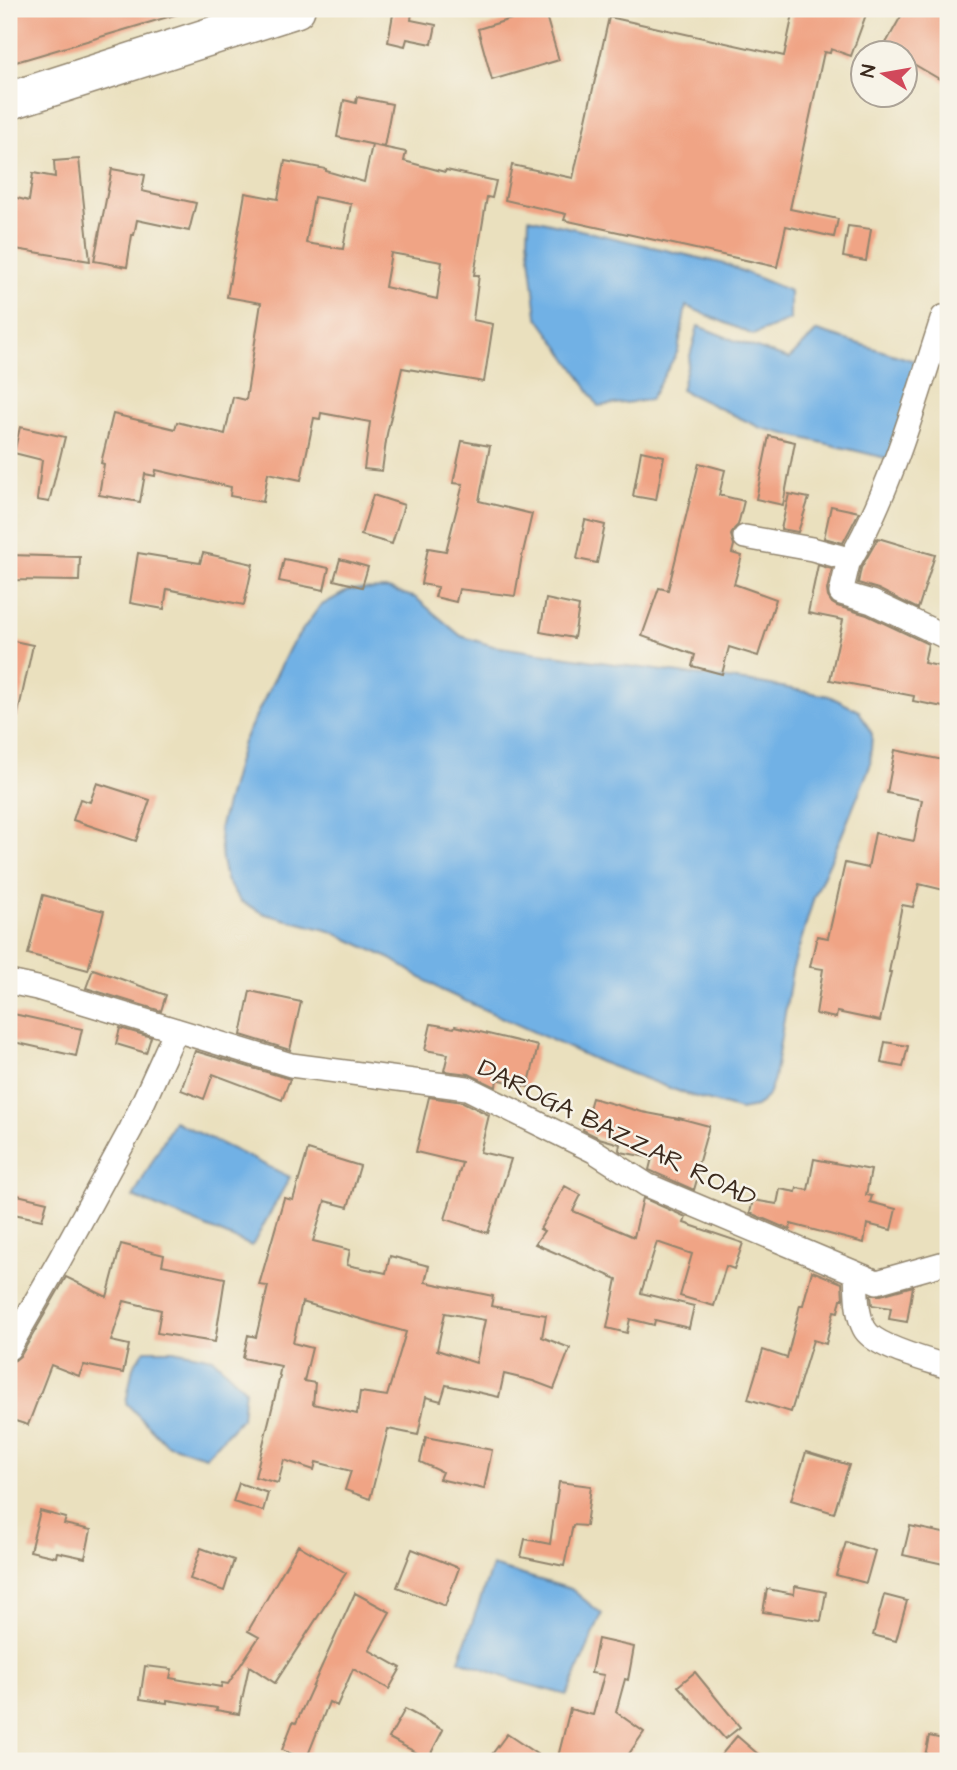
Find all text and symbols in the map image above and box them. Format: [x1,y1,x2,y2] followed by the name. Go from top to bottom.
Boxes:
[848,38,918,108] north arrow
[854,63,883,79] text: N
[472,1050,762,1216] street label: DAROGA BAZZAR ROAD

